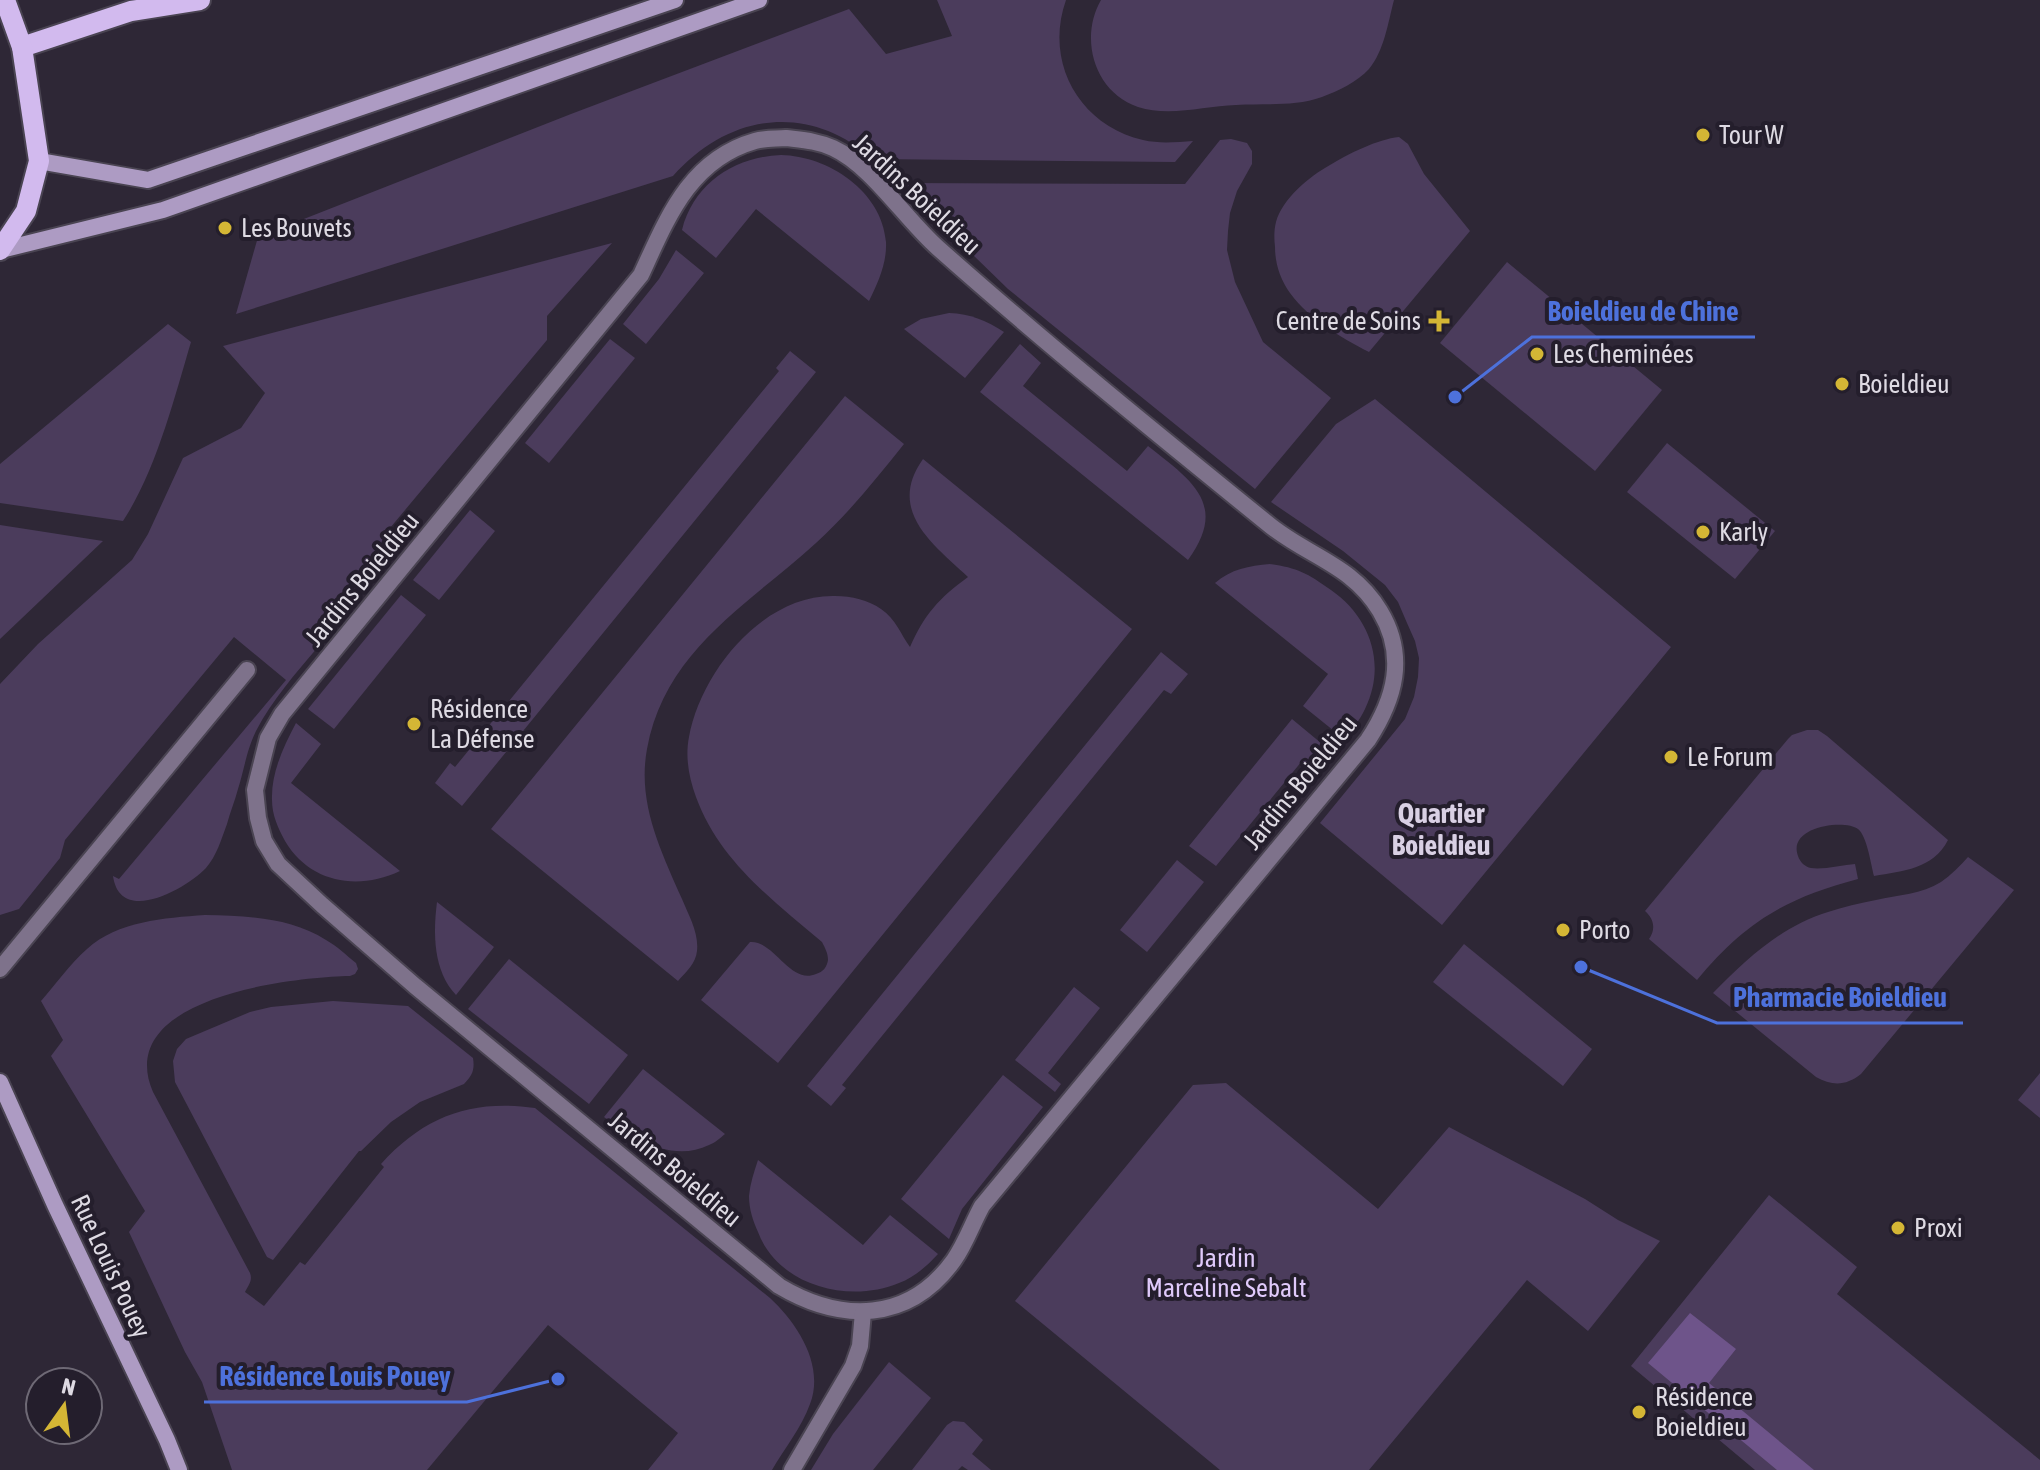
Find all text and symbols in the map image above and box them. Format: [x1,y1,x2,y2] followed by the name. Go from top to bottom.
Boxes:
[1719,120,1784,150] place label: Tour W
[1694,126,1712,144] marker: Tour W
[847,127,987,261] street label: Jardins Boieldieu
[241,213,352,243] place label: Les Bouvets
[216,219,234,237] marker: Les Bouvets
[1532,285,1755,337] callout: Boieldieu de Chine
[1547,295,1739,327] text: Boieldieu de Chine
[1276,306,1421,336] place label: Centre de Soins
[1428,310,1450,332] marker: Centre de Soins
[1553,339,1694,369] place label: Les Cheminées
[1528,345,1546,363] marker: Les Cheminées
[1858,369,1950,399] place label: Boieldieu
[1833,375,1851,393] marker: Boieldieu
[299,506,425,652] street label: Jardins Boieldieu
[1719,517,1769,547] place label: Karly
[1694,523,1712,541] marker: Karly
[430,694,535,754] place label: Résidence La Défense
[1237,709,1363,855] street label: Jardins Boieldieu
[405,715,423,733] marker: Résidence La Défense
[1687,742,1774,772] place label: Le Forum
[1662,748,1680,766] marker: Le Forum
[1392,797,1490,861] district label: Quartier Boieldieu
[1579,915,1631,945] place label: Porto
[1554,921,1572,939] marker: Porto
[1717,971,1963,1023] callout: Pharmacie Boieldieu
[1733,981,1947,1013] text: Pharmacie Boieldieu
[603,1105,747,1233] street label: Jardins Boieldieu
[65,1190,157,1342] street label: Rue Louis Pouey
[1914,1213,1963,1243] place label: Proxi
[1889,1219,1907,1237] marker: Proxi
[1146,1243,1306,1303] park label: Jardin Marceline Sebalt
[204,1350,467,1402] callout: Résidence Louis Pouey
[219,1360,451,1392] text: Résidence Louis Pouey
[24,1366,104,1446] north arrow
[59,1372,78,1401] text: N
[1655,1382,1753,1442] place label: Résidence Boieldieu
[1630,1403,1648,1421] marker: Résidence Boieldieu

